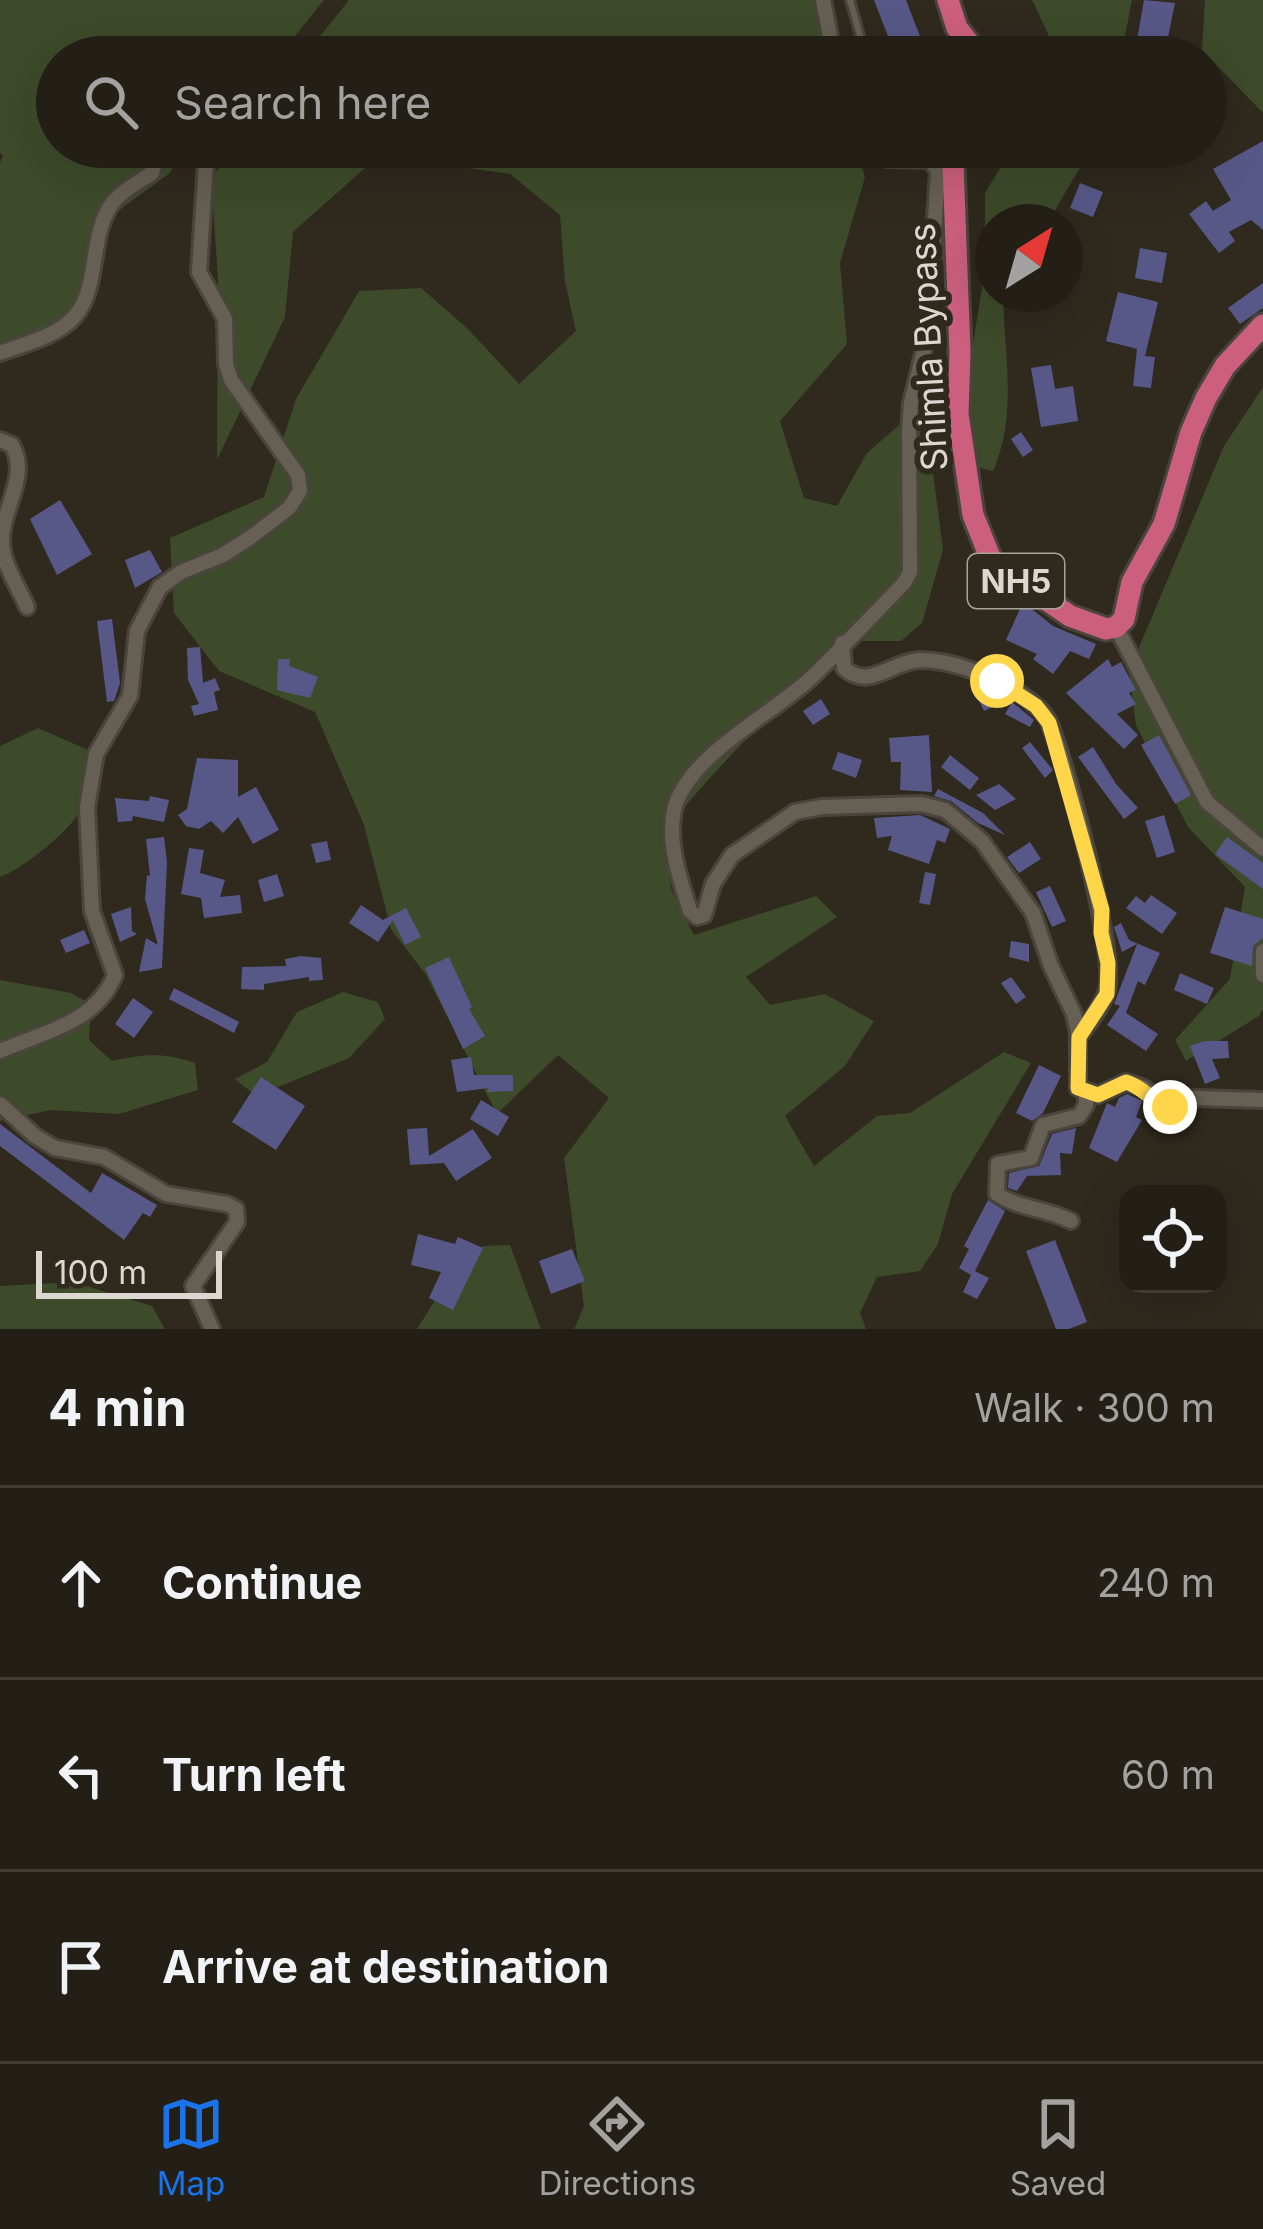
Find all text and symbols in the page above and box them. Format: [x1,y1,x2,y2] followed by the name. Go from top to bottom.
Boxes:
[36,36,1227,168] search box
[78,69,144,135] icon: search
[174,75,431,130] text: Search here
[975,204,1083,312] north arrow
[900,222,956,472] street label: Shimla Bypass
[968,554,1064,608] road number: NH5
[970,654,1024,708] route start
[1143,1080,1197,1134] route end
[1119,1185,1227,1293] map controls
[1119,1185,1227,1293] button: locate
[36,1245,222,1298] scale bar
[54,1252,147,1292] text: 100 m
[48,1377,187,1438] text: 4 min
[974,1384,1215,1431] text: Walk · 300 m
[48,1550,114,1616] icon: ahead
[162,1555,362,1610] text: Continue
[1097,1559,1215,1606] text: 240 m
[48,1742,114,1808] icon: left
[162,1747,346,1802] text: Turn left
[1121,1751,1215,1798] text: 60 m
[48,1934,114,2000] icon: arrive
[162,1939,609,1994] text: Arrive at destination
[157,2091,225,2203] tab: Map
[539,2091,696,2203] tab: Directions
[1010,2091,1106,2203] tab: Saved

